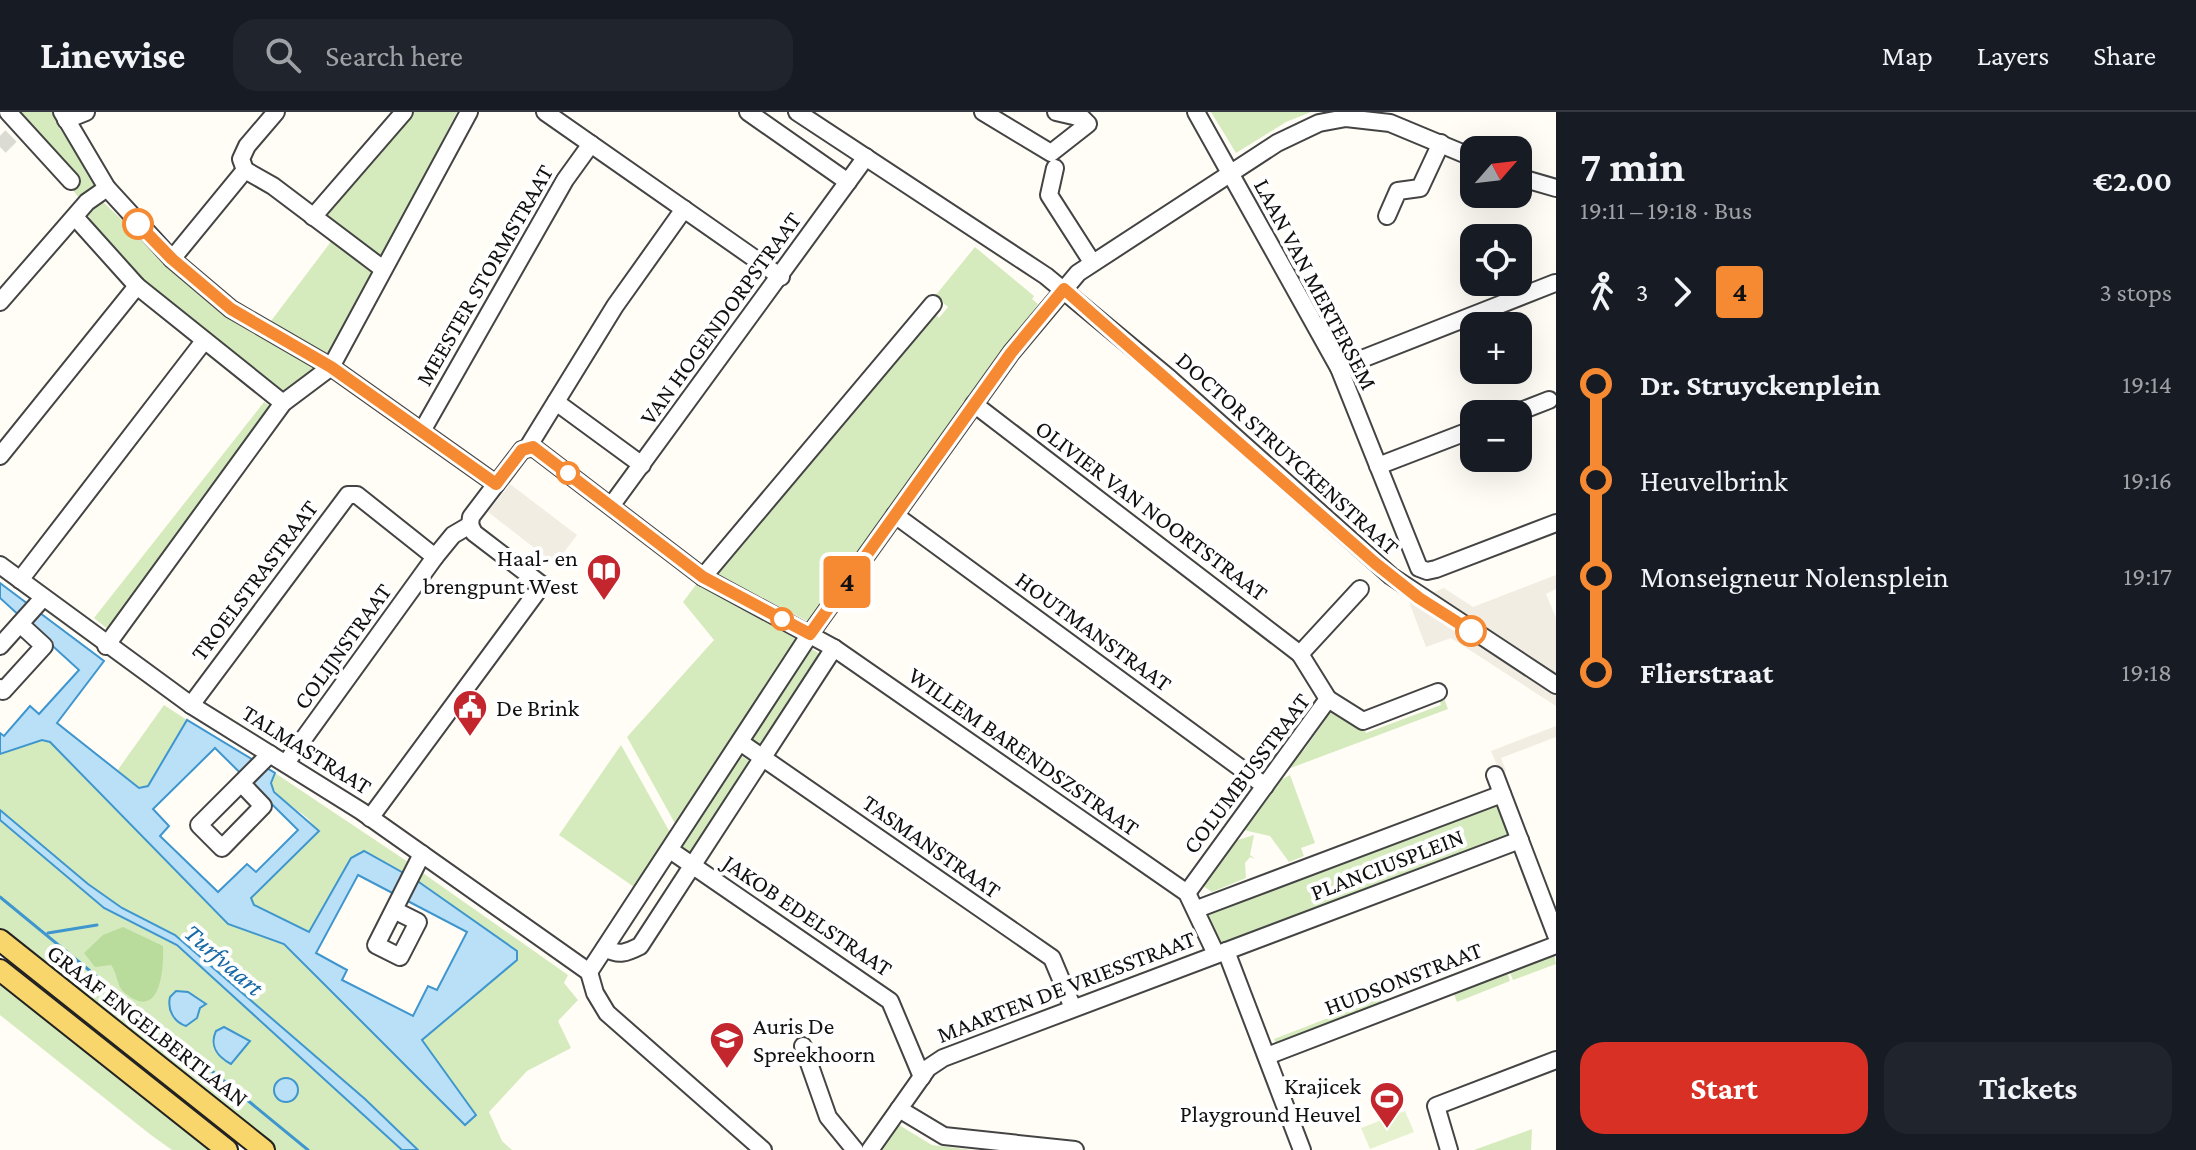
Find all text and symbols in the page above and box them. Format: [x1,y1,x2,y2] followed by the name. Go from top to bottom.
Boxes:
[233,19,793,91] search box
[261,33,305,77] icon: search
[40,34,185,76] text: Linewise
[325,39,463,72] text: Search here
[1882,40,1933,71] text: Map
[1977,40,2049,71] text: Layers
[2093,40,2156,71] text: Share
[1460,136,1532,208] north arrow
[1460,136,1532,472] map controls
[1580,142,1685,190] text: 7 min
[410,160,558,390] street label: MEESTER STORMSTRAAT
[2093,164,2172,197] text: €2.00
[1249,174,1383,394] street label: LAAN VAN MERTERSEM
[1580,196,1752,225] text: 19:11 – 19:18 · Bus
[634,206,806,430] street label: VAN HOGENDORPSTRAAT
[123,209,153,239] unlabelled marker
[1460,224,1532,296] button: locate
[1580,270,1624,314] icon: walk
[1660,270,1704,314] icon: forward
[1732,276,1747,307] text: 4
[1636,278,1648,307] text: 3
[2099,278,2172,307] text: 3 stops
[1460,312,1532,384] button: +
[1171,346,1405,560] street label: DOCTOR STRUYCKENSTRAAT
[1640,368,1881,401] text: Dr. Struyckenplein
[2122,370,2172,399] text: 19:14
[1460,400,1532,472] button: −
[1031,414,1273,606] street label: OLIVIER VAN NOORTSTRAAT
[557,462,579,484] unlabelled marker
[1640,464,1788,497] text: Heuvelbrink
[2122,466,2172,495] text: 19:16
[185,495,323,665] street label: TROELSTRASTRAAT
[423,544,579,599] place label: Haal- en brengpunt West
[585,552,623,602] library icon: Haal- en brengpunt West
[821,556,873,608] line badge: 4
[1640,560,1949,593] text: Monseigneur Nolensplein
[2124,562,2172,591] text: 19:17
[1011,565,1177,697] street label: HOUTMANSTRAAT
[839,566,855,597] text: 4
[287,578,397,714] street label: COLIJNSTRAAT
[771,608,793,630] unlabelled marker
[1456,616,1486,646] unlabelled marker
[1640,656,1773,689] text: Flierstraat
[2122,658,2172,687] text: 19:18
[903,661,1145,841] street label: WILLEM BARENDSZSTRAAT
[451,688,489,738] public building icon: De Brink
[1177,688,1315,858] street label: COLUMBUSSTRAAT
[496,694,580,721] place label: De Brink
[237,698,377,800] street label: TALMASTRAAT
[858,788,1006,904] street label: TASMANSTRAAT
[1307,822,1467,906] street label: PLANCIUSPLEIN
[717,847,898,982] street label: JAKOB EDELSTRAAT
[179,918,270,1002] water label: Turfvaart
[933,924,1199,1048] street label: MAARTEN DE VRIESSTRAAT
[1320,936,1486,1020] street label: HUDSONSTRAAT
[42,938,254,1112] street label: GRAAF ENGELBERTLAAN
[753,1012,876,1067] place label: Auris De Spreekhoorn
[708,1020,746,1070] school or university icon: Auris De Spreekhoorn
[1580,1042,1868,1134] button: Start
[1884,1042,2172,1134] button: Tickets
[1180,1072,1362,1127] place label: Krajicek Playground Heuvel
[1368,1080,1406,1130] sports icon: Krajicek Playground Heuvel

